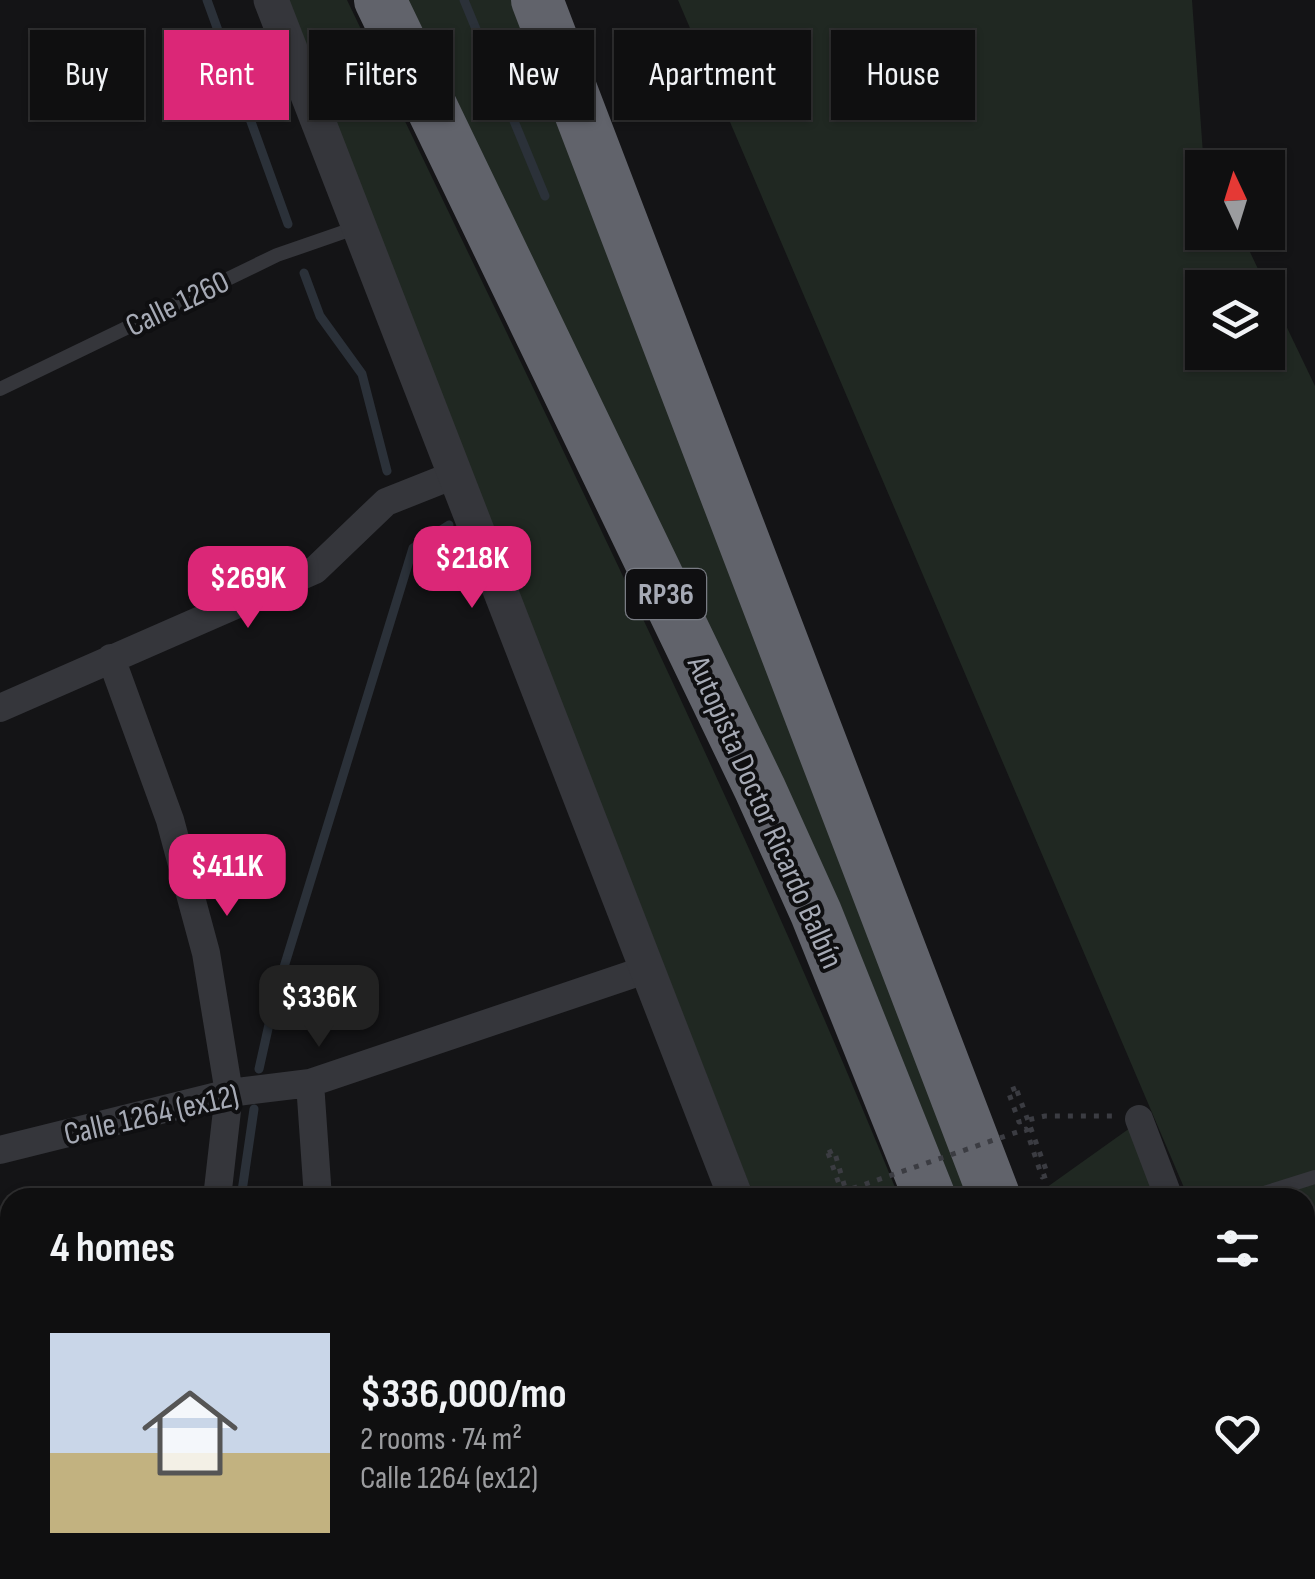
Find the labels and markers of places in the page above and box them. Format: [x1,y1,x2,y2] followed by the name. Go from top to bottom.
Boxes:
[402,526,542,611] pin: $218K
[178,546,318,631] pin: $269K
[157,834,297,919] pin: $411K
[249,965,389,1050] pin: $336K

